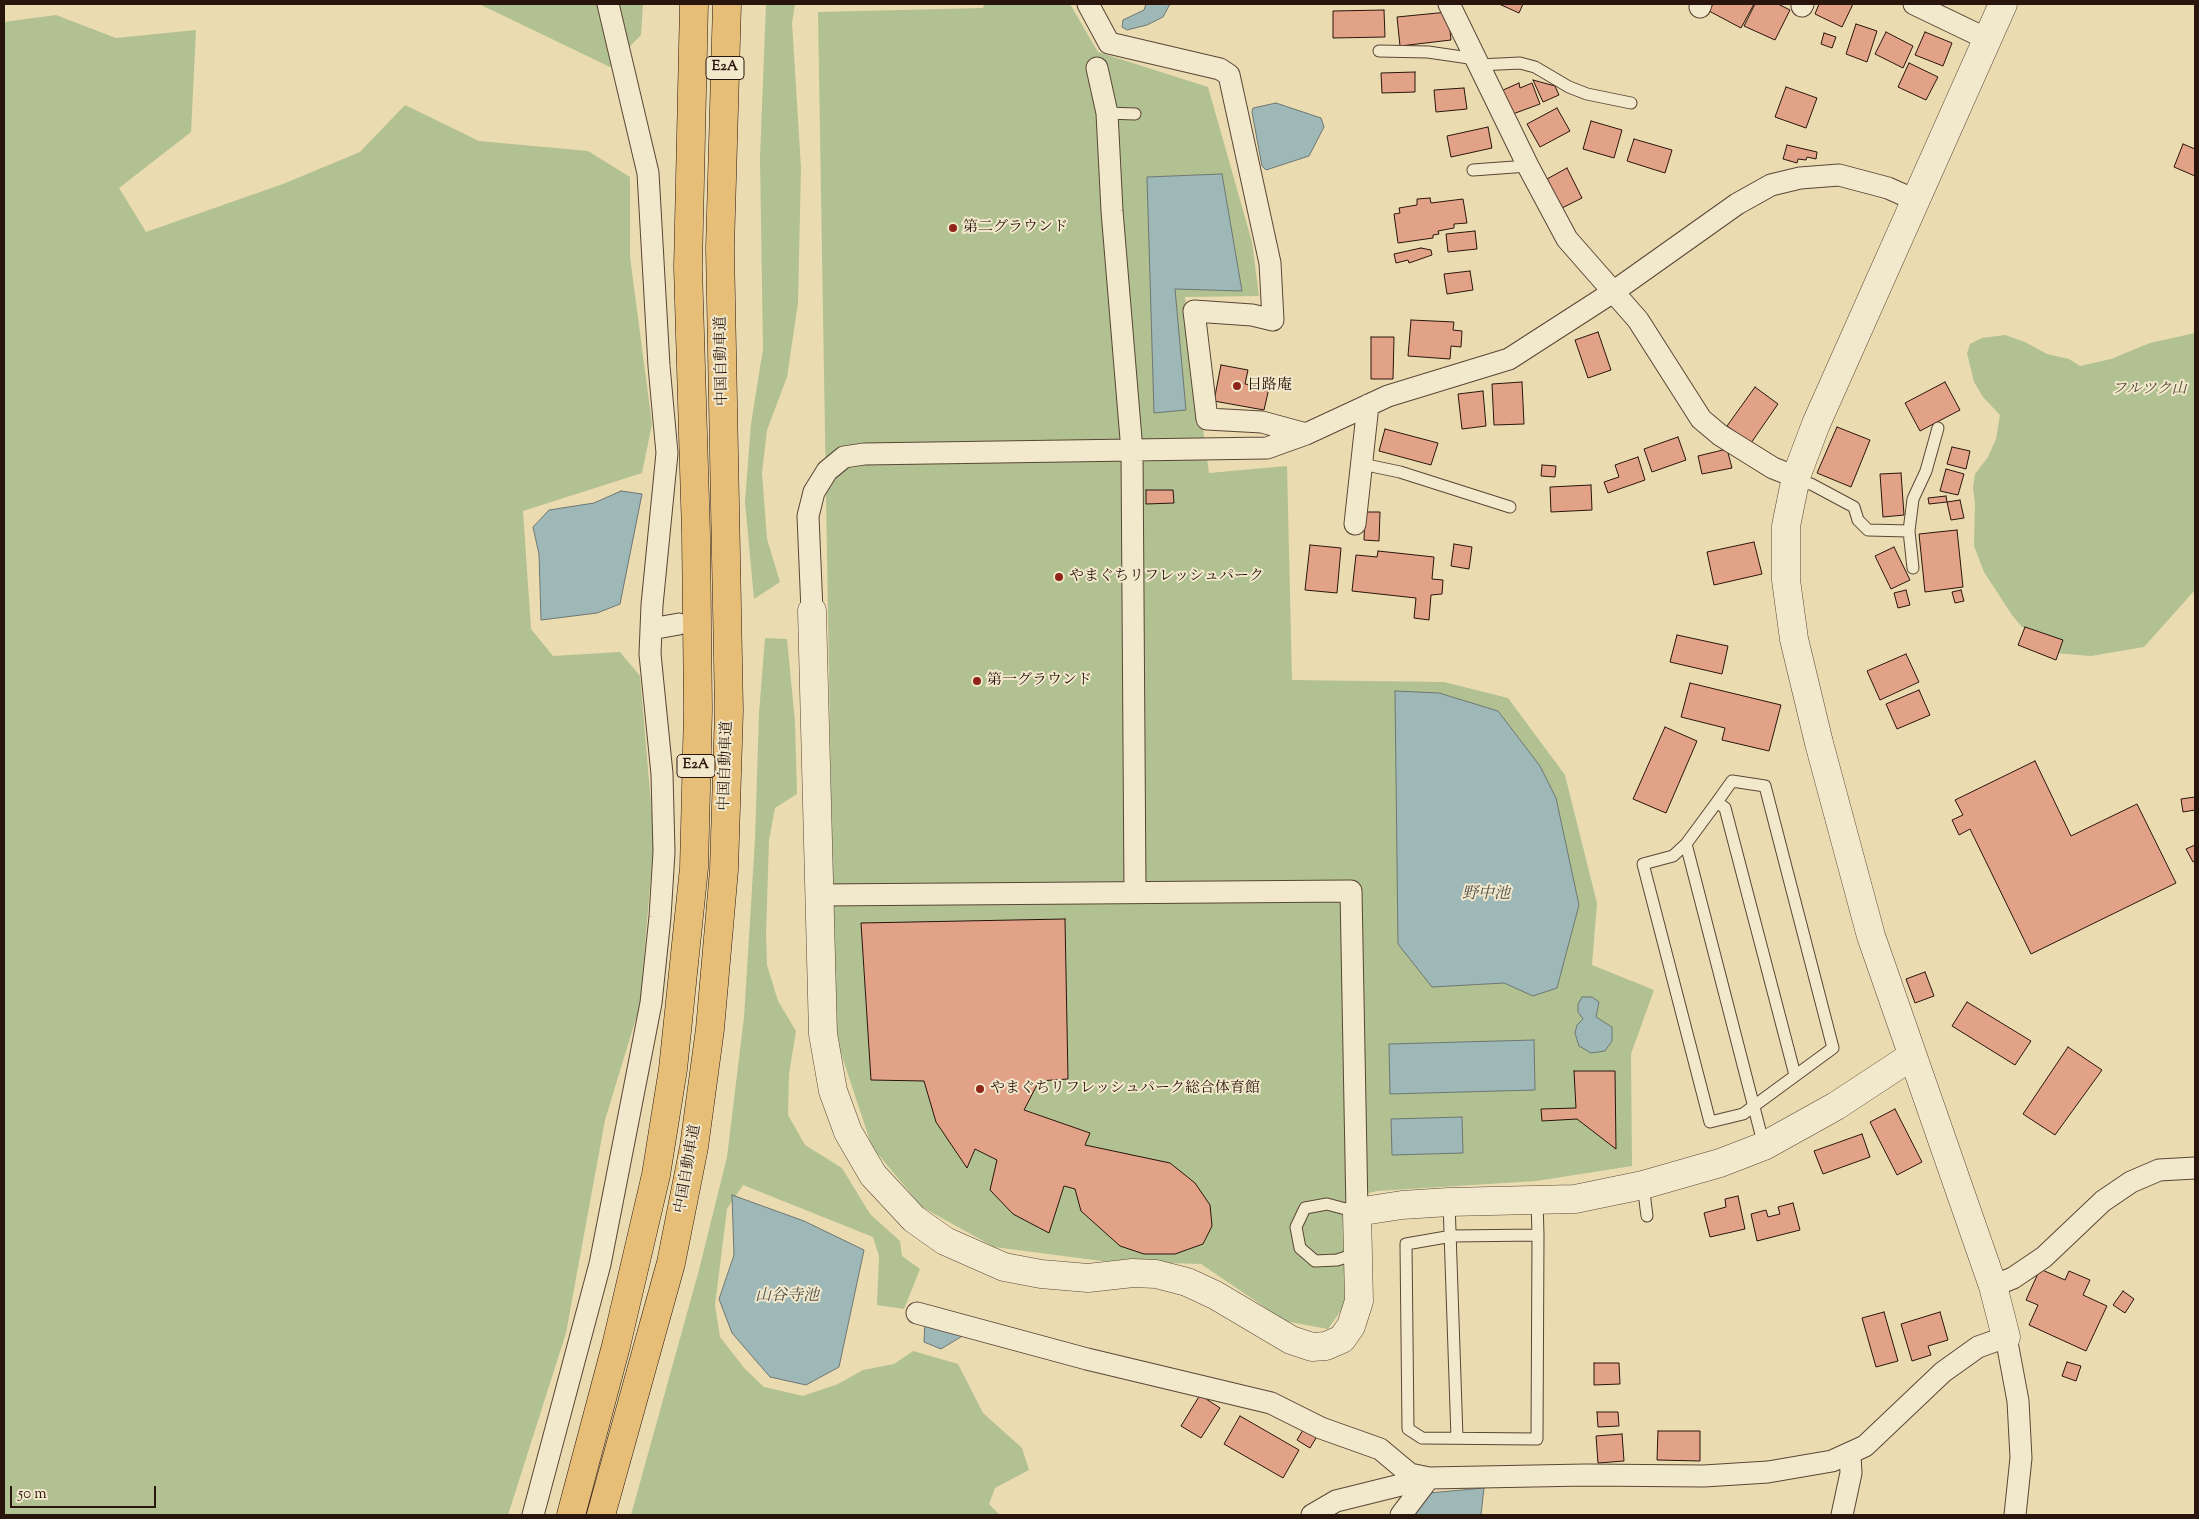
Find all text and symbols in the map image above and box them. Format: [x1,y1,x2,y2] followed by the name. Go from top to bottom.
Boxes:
[706,56,744,80] road number: E2A
[963,219,1068,237] place label: 第二グラウンド
[947,222,959,234] marker: 第二グラウンド
[713,316,733,406] street label: 中国自動車道
[1247,377,1292,395] place label: 日路庵
[1231,380,1243,392] marker: 日路庵
[2112,381,2186,399] park label: フルツク山
[1069,568,1264,586] place label: やまぐちリフレッシュパーク
[1053,571,1065,583] marker: やまぐちリフレッシュパーク
[987,672,1092,690] place label: 第一グラウンド
[971,675,983,687] marker: 第一グラウンド
[716,721,738,811] street label: 中国自動車道
[677,754,715,778] road number: E2A
[1462,885,1510,905] water label: 野中池
[990,1080,1260,1098] place label: やまぐちリフレッシュパーク総合体育館
[974,1083,986,1095] marker: やまぐちリフレッシュパーク総合体育館
[672,1123,706,1215] street label: 中国自動車道
[755,1287,819,1307] water label: 山谷寺池
[12,1476,159,1508] scale bar
[18,1484,47,1505] text: 50 m

